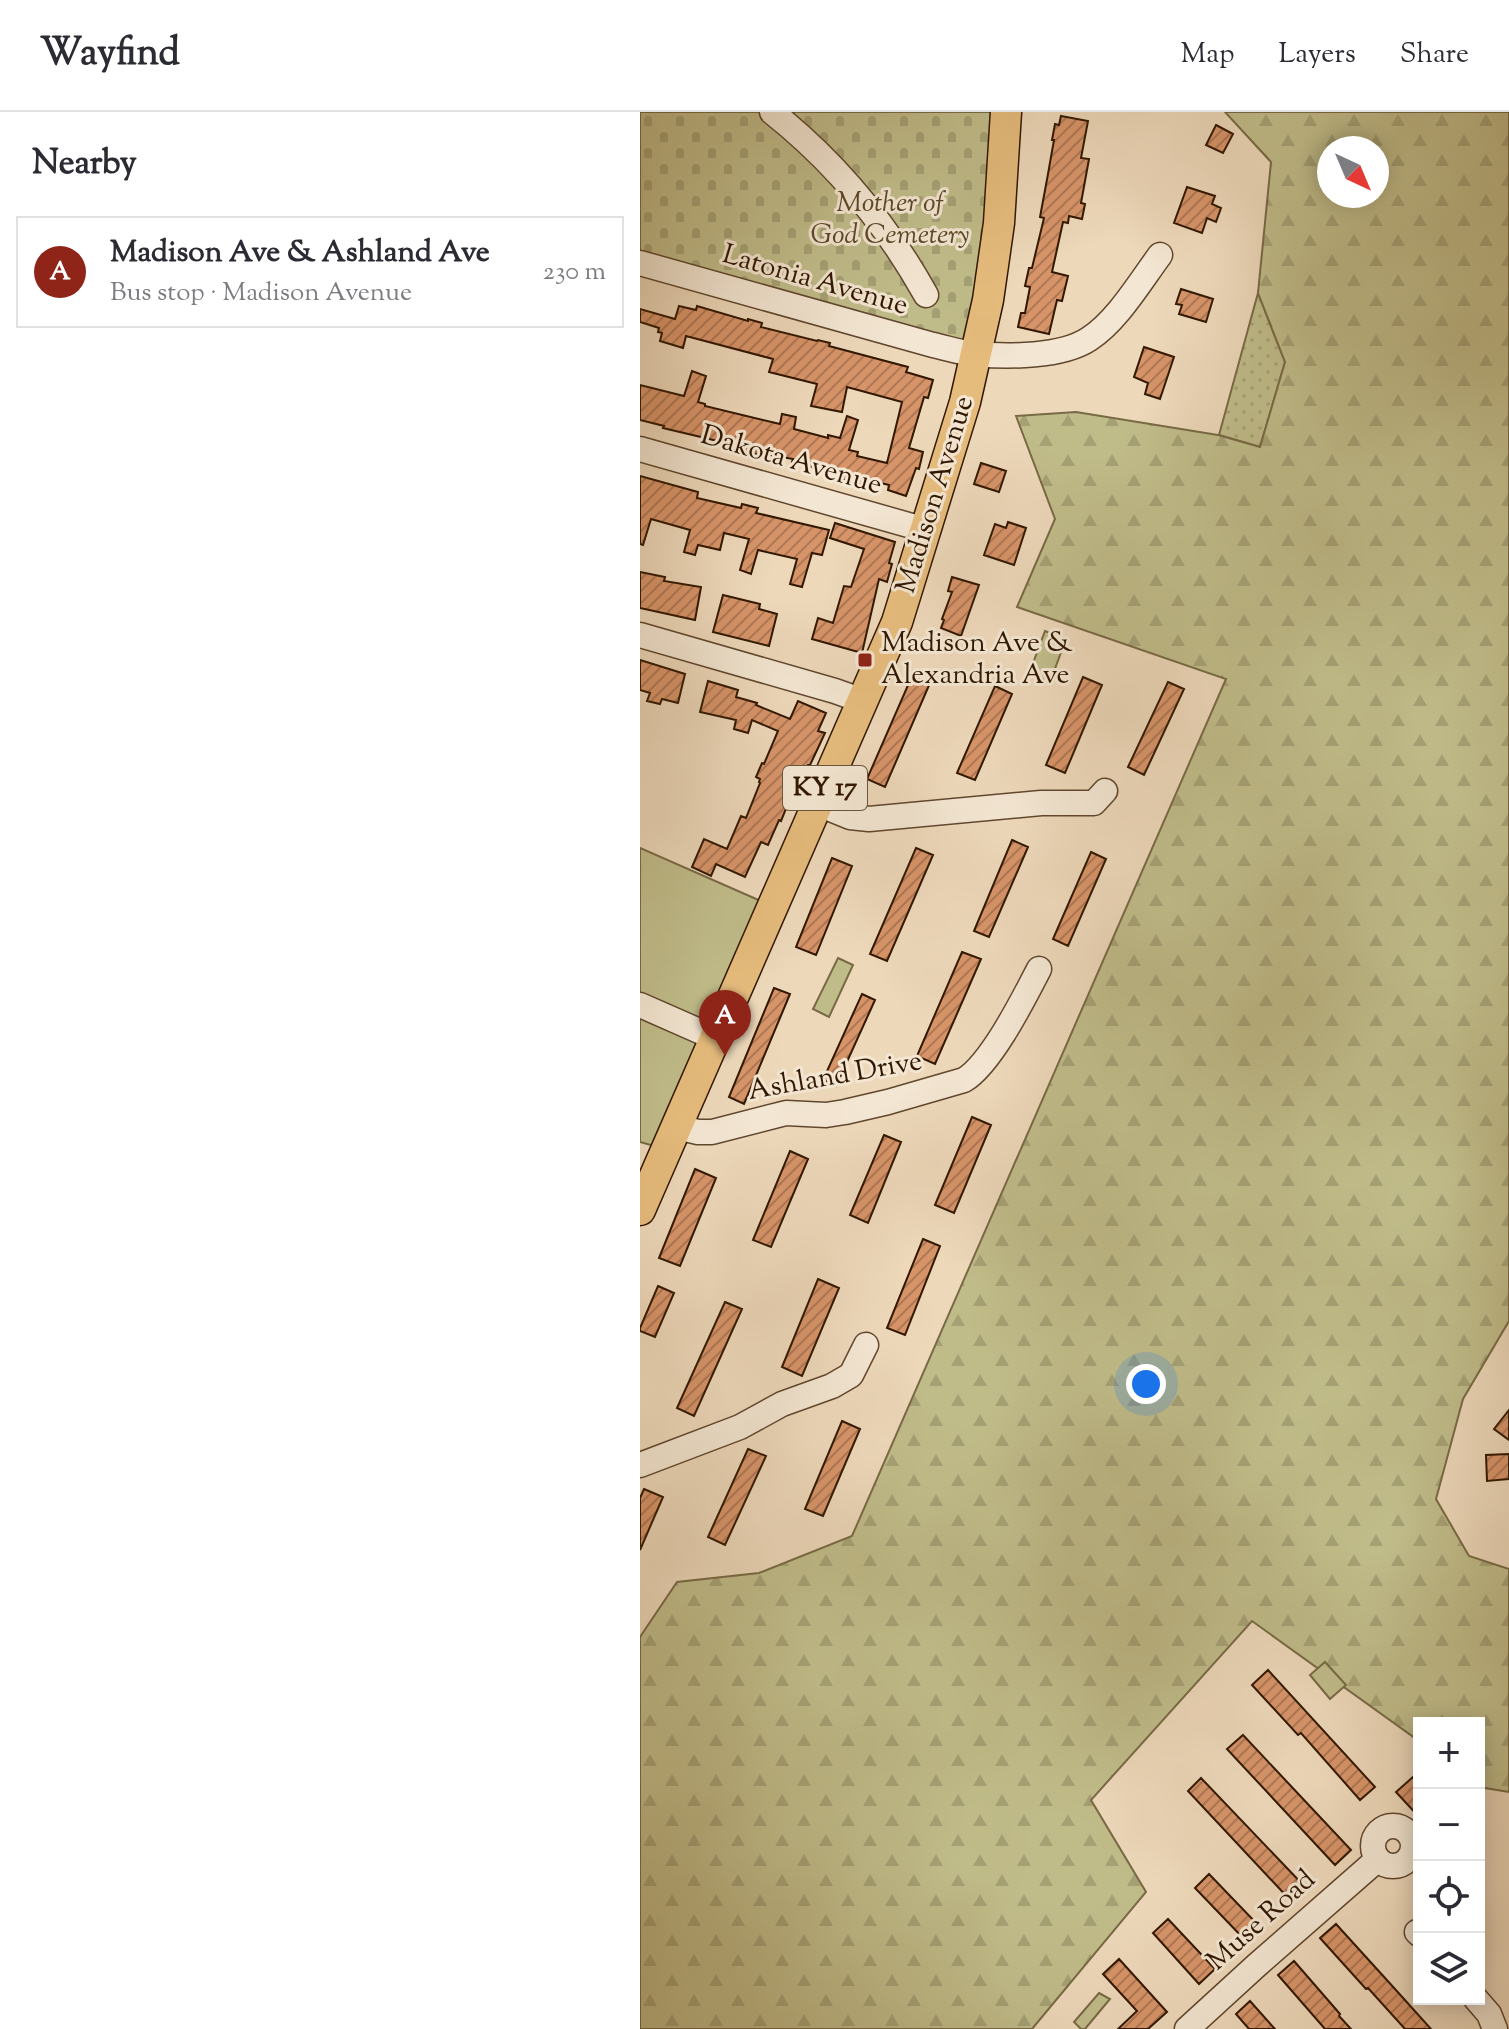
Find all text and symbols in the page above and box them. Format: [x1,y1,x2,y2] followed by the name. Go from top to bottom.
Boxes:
[40,28,180,82] text: Wayfind
[1181,35,1234,75] text: Map
[1278,35,1356,75] text: Layers
[1400,35,1469,75] text: Share
[1317,136,1389,208] north arrow
[32,140,137,189] text: Nearby
[811,184,969,256] park label: Mother of God Cemetery
[110,232,490,275] text: Madison Ave & Ashland Ave
[718,235,912,327] street label: Latonia Avenue
[49,254,71,291] text: A
[543,254,606,291] text: 230 m
[110,275,412,312] text: Bus stop · Madison Avenue
[887,391,985,599] street label: Madison Avenue
[696,416,886,506] street label: Dakota Avenue
[881,624,1073,696] place label: Madison Ave & Alexandria Ave
[856,651,874,669] marker: Madison Ave & Alexandria Ave
[783,766,867,810] road number: KY 17
[699,990,751,1056] pin: A
[745,1042,925,1112] street label: Ashland Drive
[1126,1364,1166,1404] your location
[1413,1717,1485,2005] map controls
[1413,1717,1485,1789] button: +
[1413,1789,1485,1861] button: −
[1199,1861,1325,1981] street label: Muse Road
[1413,1861,1485,1933] button: locate
[1413,1933,1485,2005] button: layers

